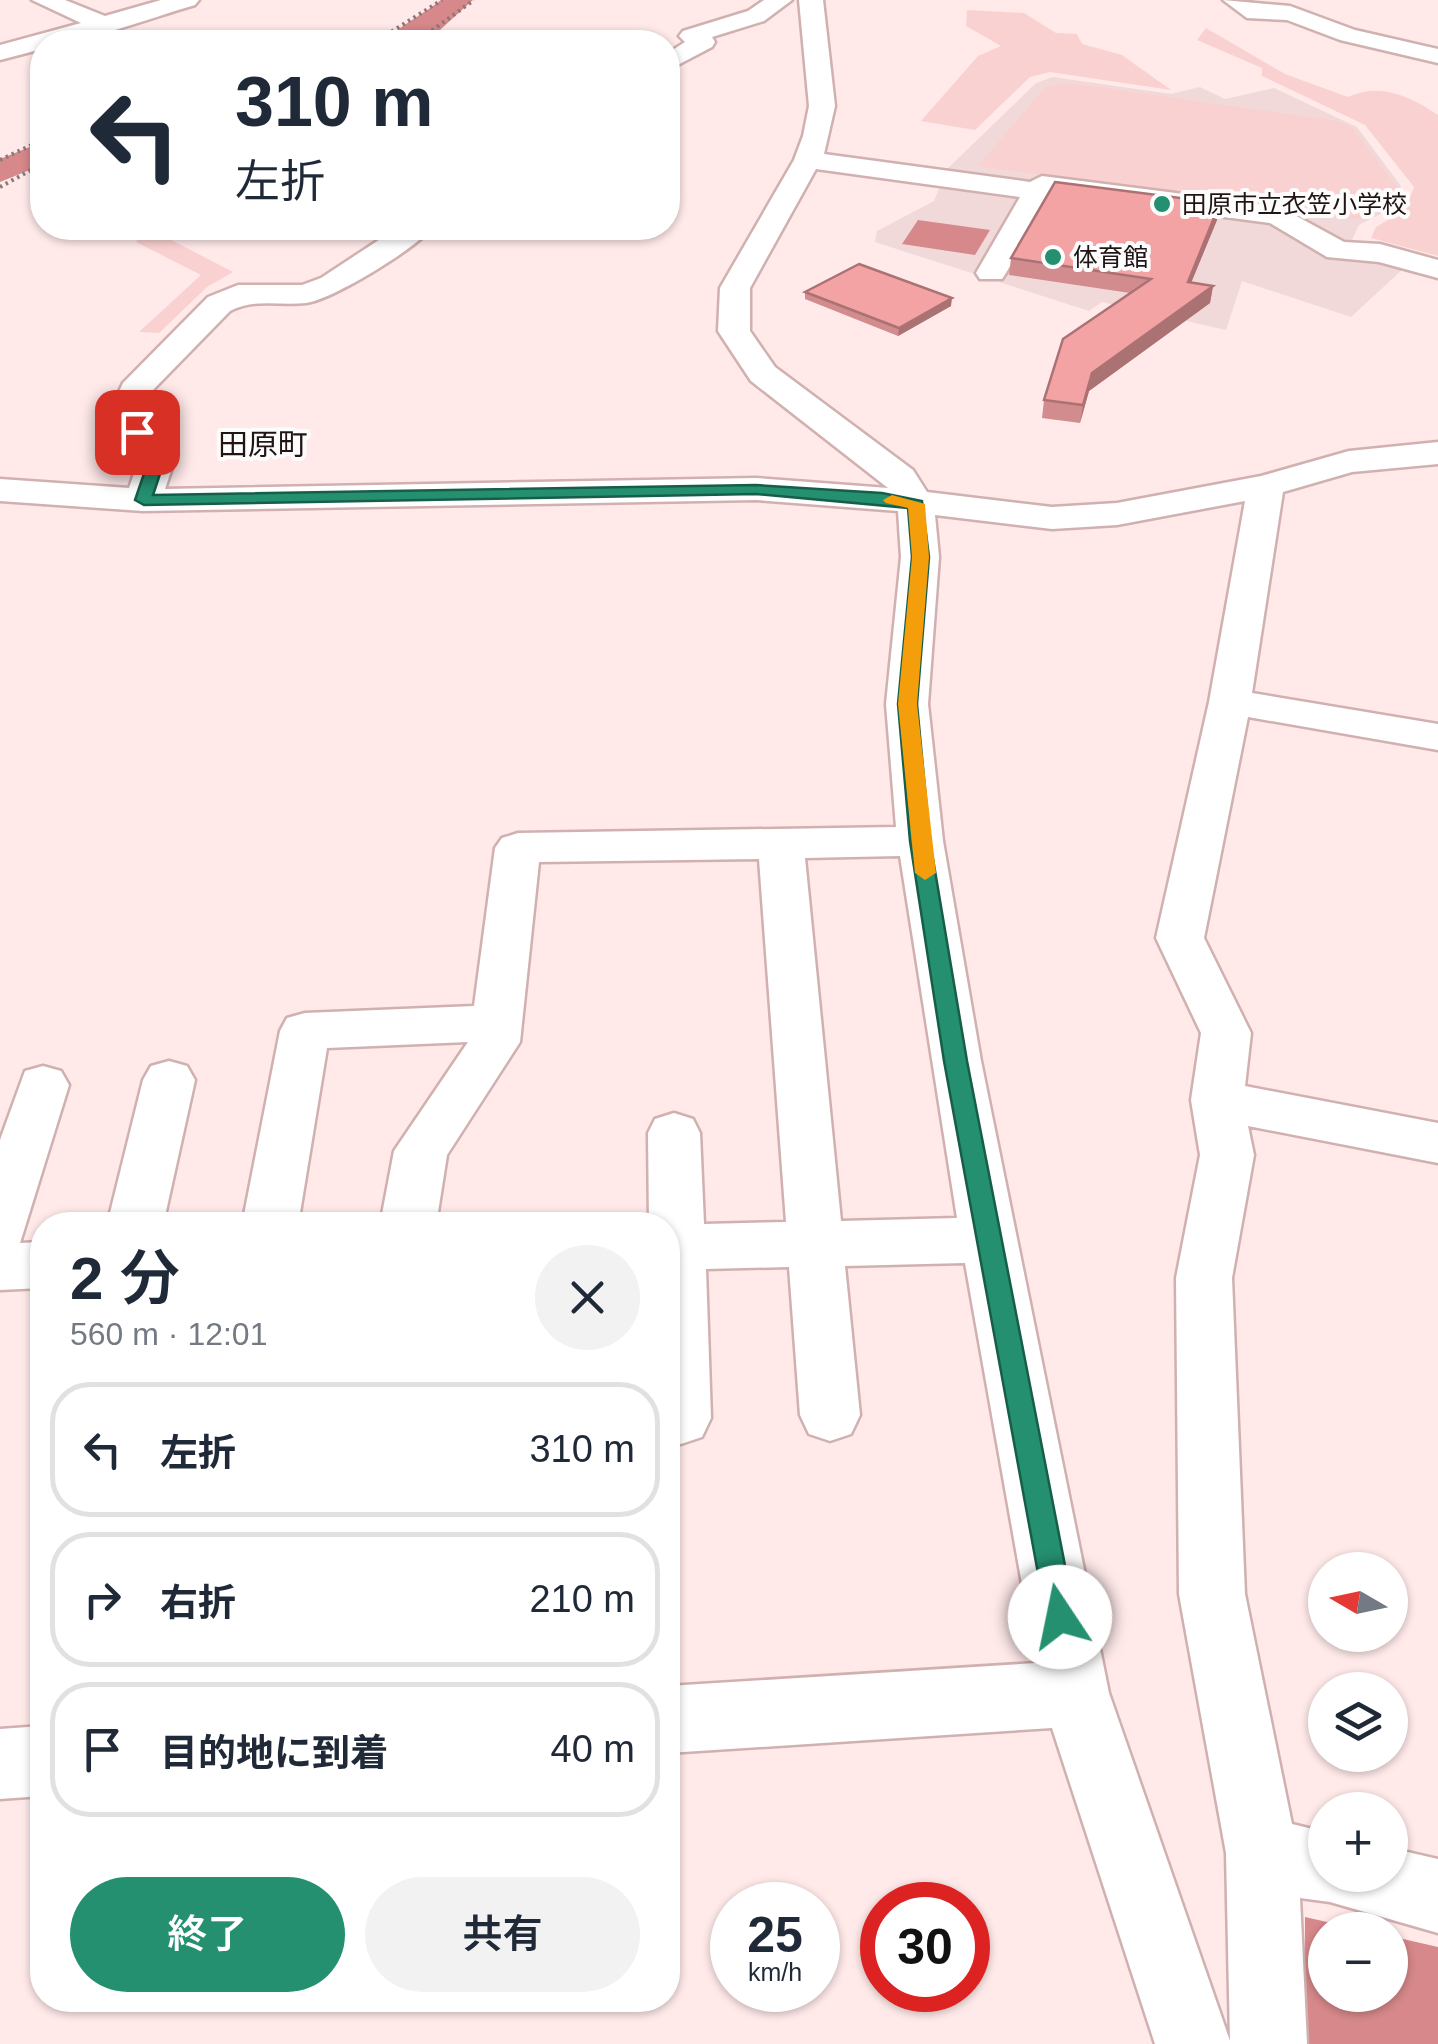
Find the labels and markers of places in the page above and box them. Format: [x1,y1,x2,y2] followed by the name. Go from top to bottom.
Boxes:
[1182,190,1407,218] place label: 田原市立衣笠小学校
[1151,193,1173,215] marker: 田原市立衣笠小学校
[1073,243,1148,271] place label: 体育館
[1042,246,1064,268] marker: 体育館
[95,390,180,475] pin

